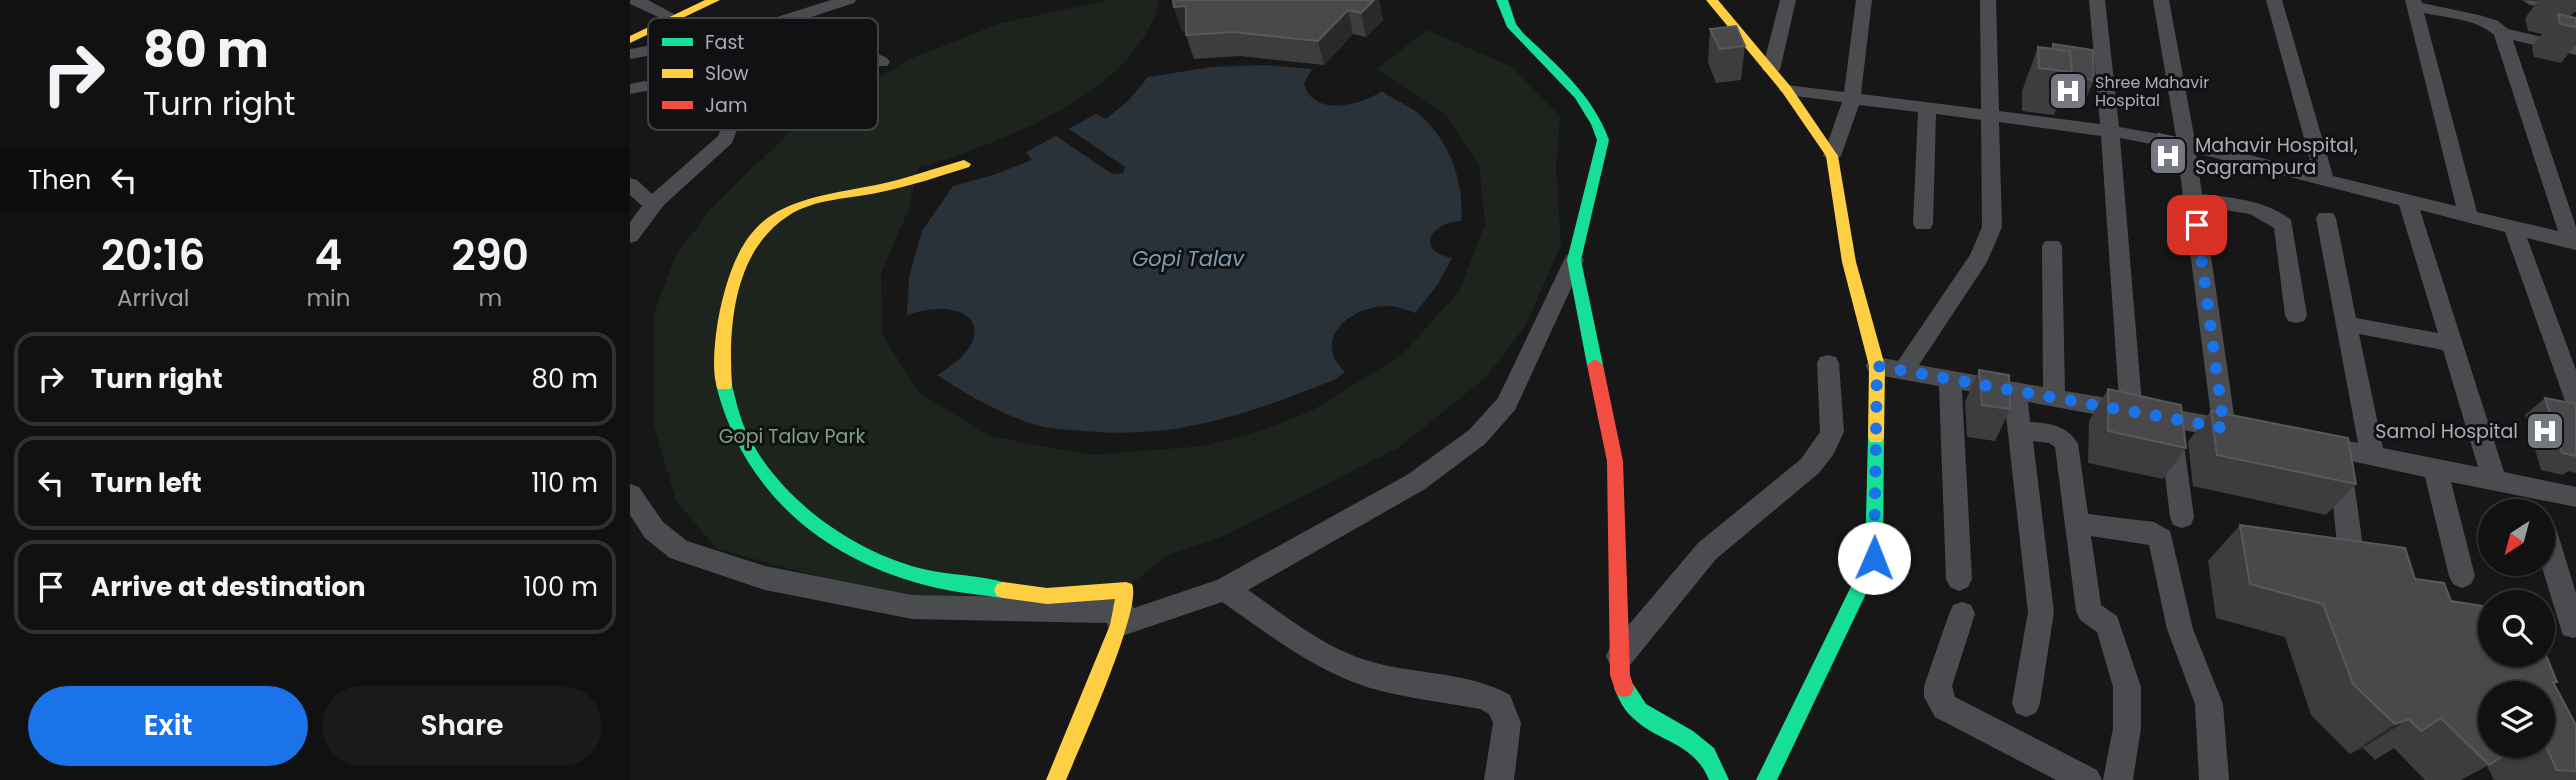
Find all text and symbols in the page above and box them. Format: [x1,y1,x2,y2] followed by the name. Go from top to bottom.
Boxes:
[143,16,269,84] text: 80 m
[648,18,878,130] legend
[28,28,119,119] icon: right
[705,29,744,56] text: Fast
[705,60,749,87] text: Slow
[2047,70,2089,112] hospital icon: Shree Mahavir Hospital
[2095,71,2209,112] place label: Shree Mahavir Hospital
[143,81,295,126] text: Turn right
[705,92,747,119] text: Jam
[2195,132,2358,181] place label: Mahavir Hospital, Sagrampura
[2147,135,2189,177] hospital icon: Mahavir Hospital, Sagrampura
[105,161,143,199] icon: left
[28,162,91,198] text: Then
[2167,195,2227,255] pin
[2178,206,2216,244] icon: arrive
[101,226,205,285] text: 20:16
[315,226,342,285] text: 4
[451,226,529,285] text: 290
[1132,244,1245,273] water label: Gopi Talav
[117,282,189,314] text: Arrival
[306,282,350,314] text: min
[478,282,502,314] text: m
[32,360,70,398] icon: right
[91,361,223,397] text: Turn right
[532,361,598,397] text: 80 m
[2524,410,2566,452] hospital icon: Samol Hospital
[2375,418,2518,445] place label: Samol Hospital
[719,423,866,450] park label: Gopi Talav Park
[32,464,70,502] icon: left
[91,465,202,501] text: Turn left
[531,465,598,501] text: 110 m
[2478,499,2555,576] north arrow
[2478,499,2555,758] map controls
[1837,521,1911,595] position arrow
[32,568,70,606] icon: arrive
[91,569,366,605] text: Arrive at destination
[523,569,598,605] text: 100 m
[2478,590,2555,667] button: search
[2478,681,2555,758] button: layers
[28,686,308,766] button: Exit
[322,686,602,766] button: Share

